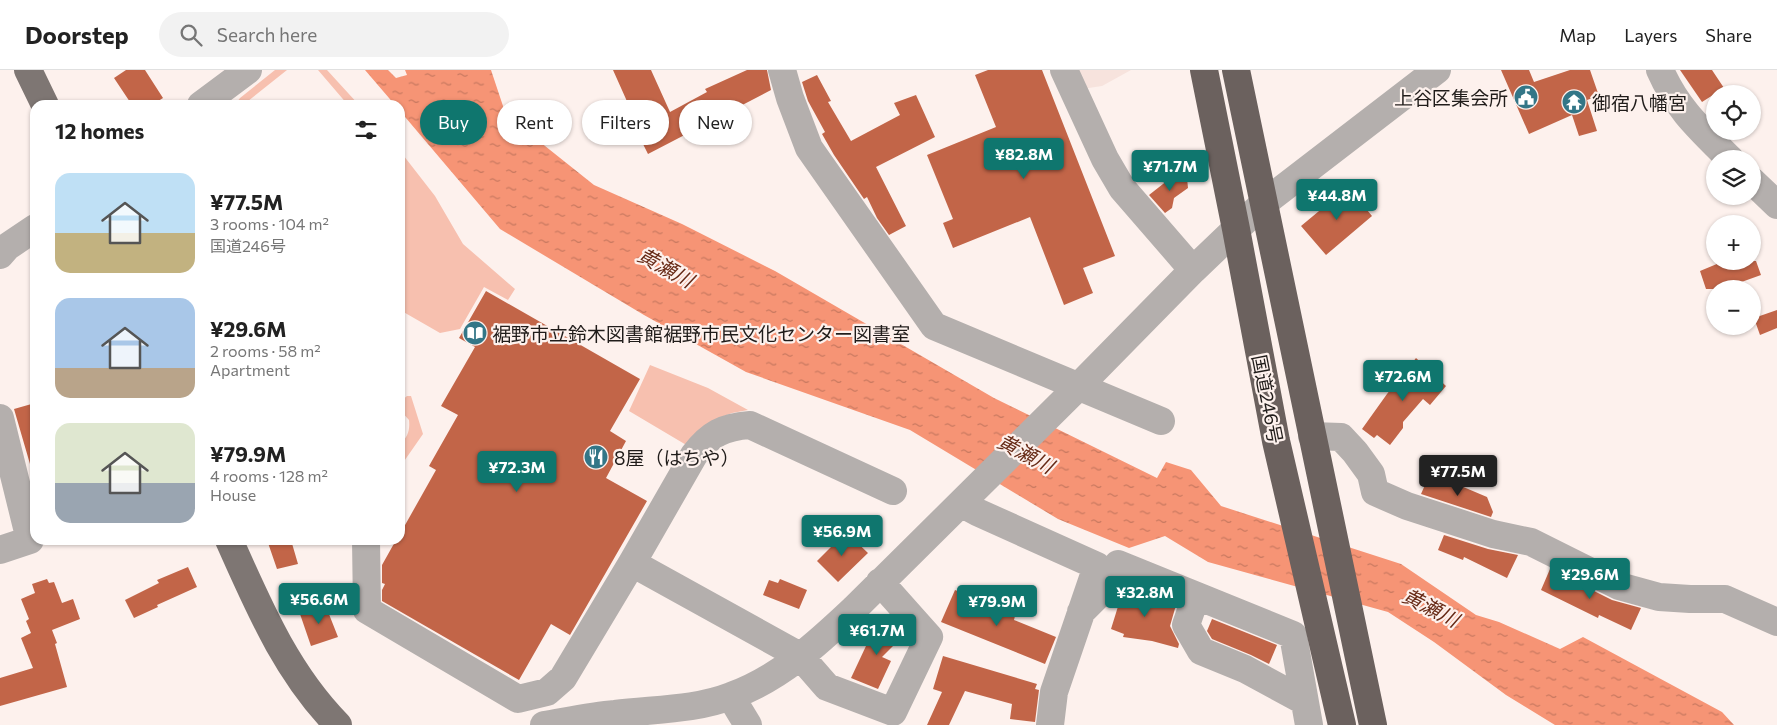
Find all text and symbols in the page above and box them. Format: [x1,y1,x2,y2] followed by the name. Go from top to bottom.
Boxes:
[159,12,509,57] search box
[25,20,129,49] text: Doorstep
[177,21,205,49] icon: search
[217,23,317,46] text: Search here
[1559,24,1596,46] text: Map
[1624,24,1677,46] text: Layers
[1705,24,1752,46] text: Share
[1513,84,1539,110] public building icon: 上谷区集会所
[1706,85,1761,335] map controls
[1706,85,1761,140] button: locate
[1394,86,1508,109] place label: 上谷区集会所
[1561,89,1587,115] temple icon: 御宿八幡宮
[1592,91,1687,114] place label: 御宿八幡宮
[420,100,487,145] chip: Buy
[497,100,572,145] chip: Rent
[582,100,669,145] chip: Filters
[679,100,752,145] chip: New
[352,116,380,144] icon: filters
[55,118,144,143] text: 12 homes
[983,138,1065,180] pin: ¥82.8M
[995,144,1053,163] text: ¥82.8M
[1129,150,1211,192] pin: ¥71.7M
[1706,150,1761,205] button: layers
[1143,156,1197,175] text: ¥71.7M
[1296,178,1378,221] pin: ¥44.8M
[1307,185,1367,204] text: ¥44.8M
[210,189,283,214] text: ¥77.5M
[95,193,155,253] icon: home
[210,214,329,233] text: 3 rooms · 104 m²
[1706,215,1761,270] button: +
[210,236,286,255] text: 国道246号
[634,242,700,293] water label: 黄瀬川
[1706,280,1761,335] button: −
[210,316,286,341] text: ¥29.6M
[95,318,155,378] icon: home
[462,320,488,346] library icon: 裾野市立鈴木図書館裾野市民文化センター図書室
[492,322,910,345] place label: 裾野市立鈴木図書館裾野市民文化センター図書室
[210,341,321,360] text: 2 rooms · 58 m²
[1248,353,1288,445] street label: 国道246号
[210,360,290,379] text: Apartment
[1362,360,1444,402] pin: ¥72.6M
[1374,366,1432,385] text: ¥72.6M
[994,428,1060,479] water label: 黄瀬川
[210,441,286,466] text: ¥79.9M
[95,443,155,503] icon: home
[583,444,609,470] restaurant icon: 8屋（はちや）
[614,446,740,469] place label: 8屋（はちや）
[476,450,558,493] pin: ¥72.3M
[1417,454,1499,497] pin: ¥77.5M
[488,457,546,476] text: ¥72.3M
[1430,461,1486,480] text: ¥77.5M
[210,466,328,485] text: 4 rooms · 128 m²
[210,485,256,504] text: House
[801,514,883,557] pin: ¥56.9M
[813,521,871,540] text: ¥56.9M
[1549,558,1631,600] pin: ¥29.6M
[1561,564,1619,583] text: ¥29.6M
[1104,576,1186,618] pin: ¥32.8M
[278,582,360,625] pin: ¥56.6M
[1116,582,1174,601] text: ¥32.8M
[1399,583,1465,632] water label: 黄瀬川
[956,584,1038,627] pin: ¥79.9M
[290,589,348,608] text: ¥56.6M
[968,591,1026,610] text: ¥79.9M
[836,614,918,656] pin: ¥61.7M
[849,620,905,639] text: ¥61.7M

